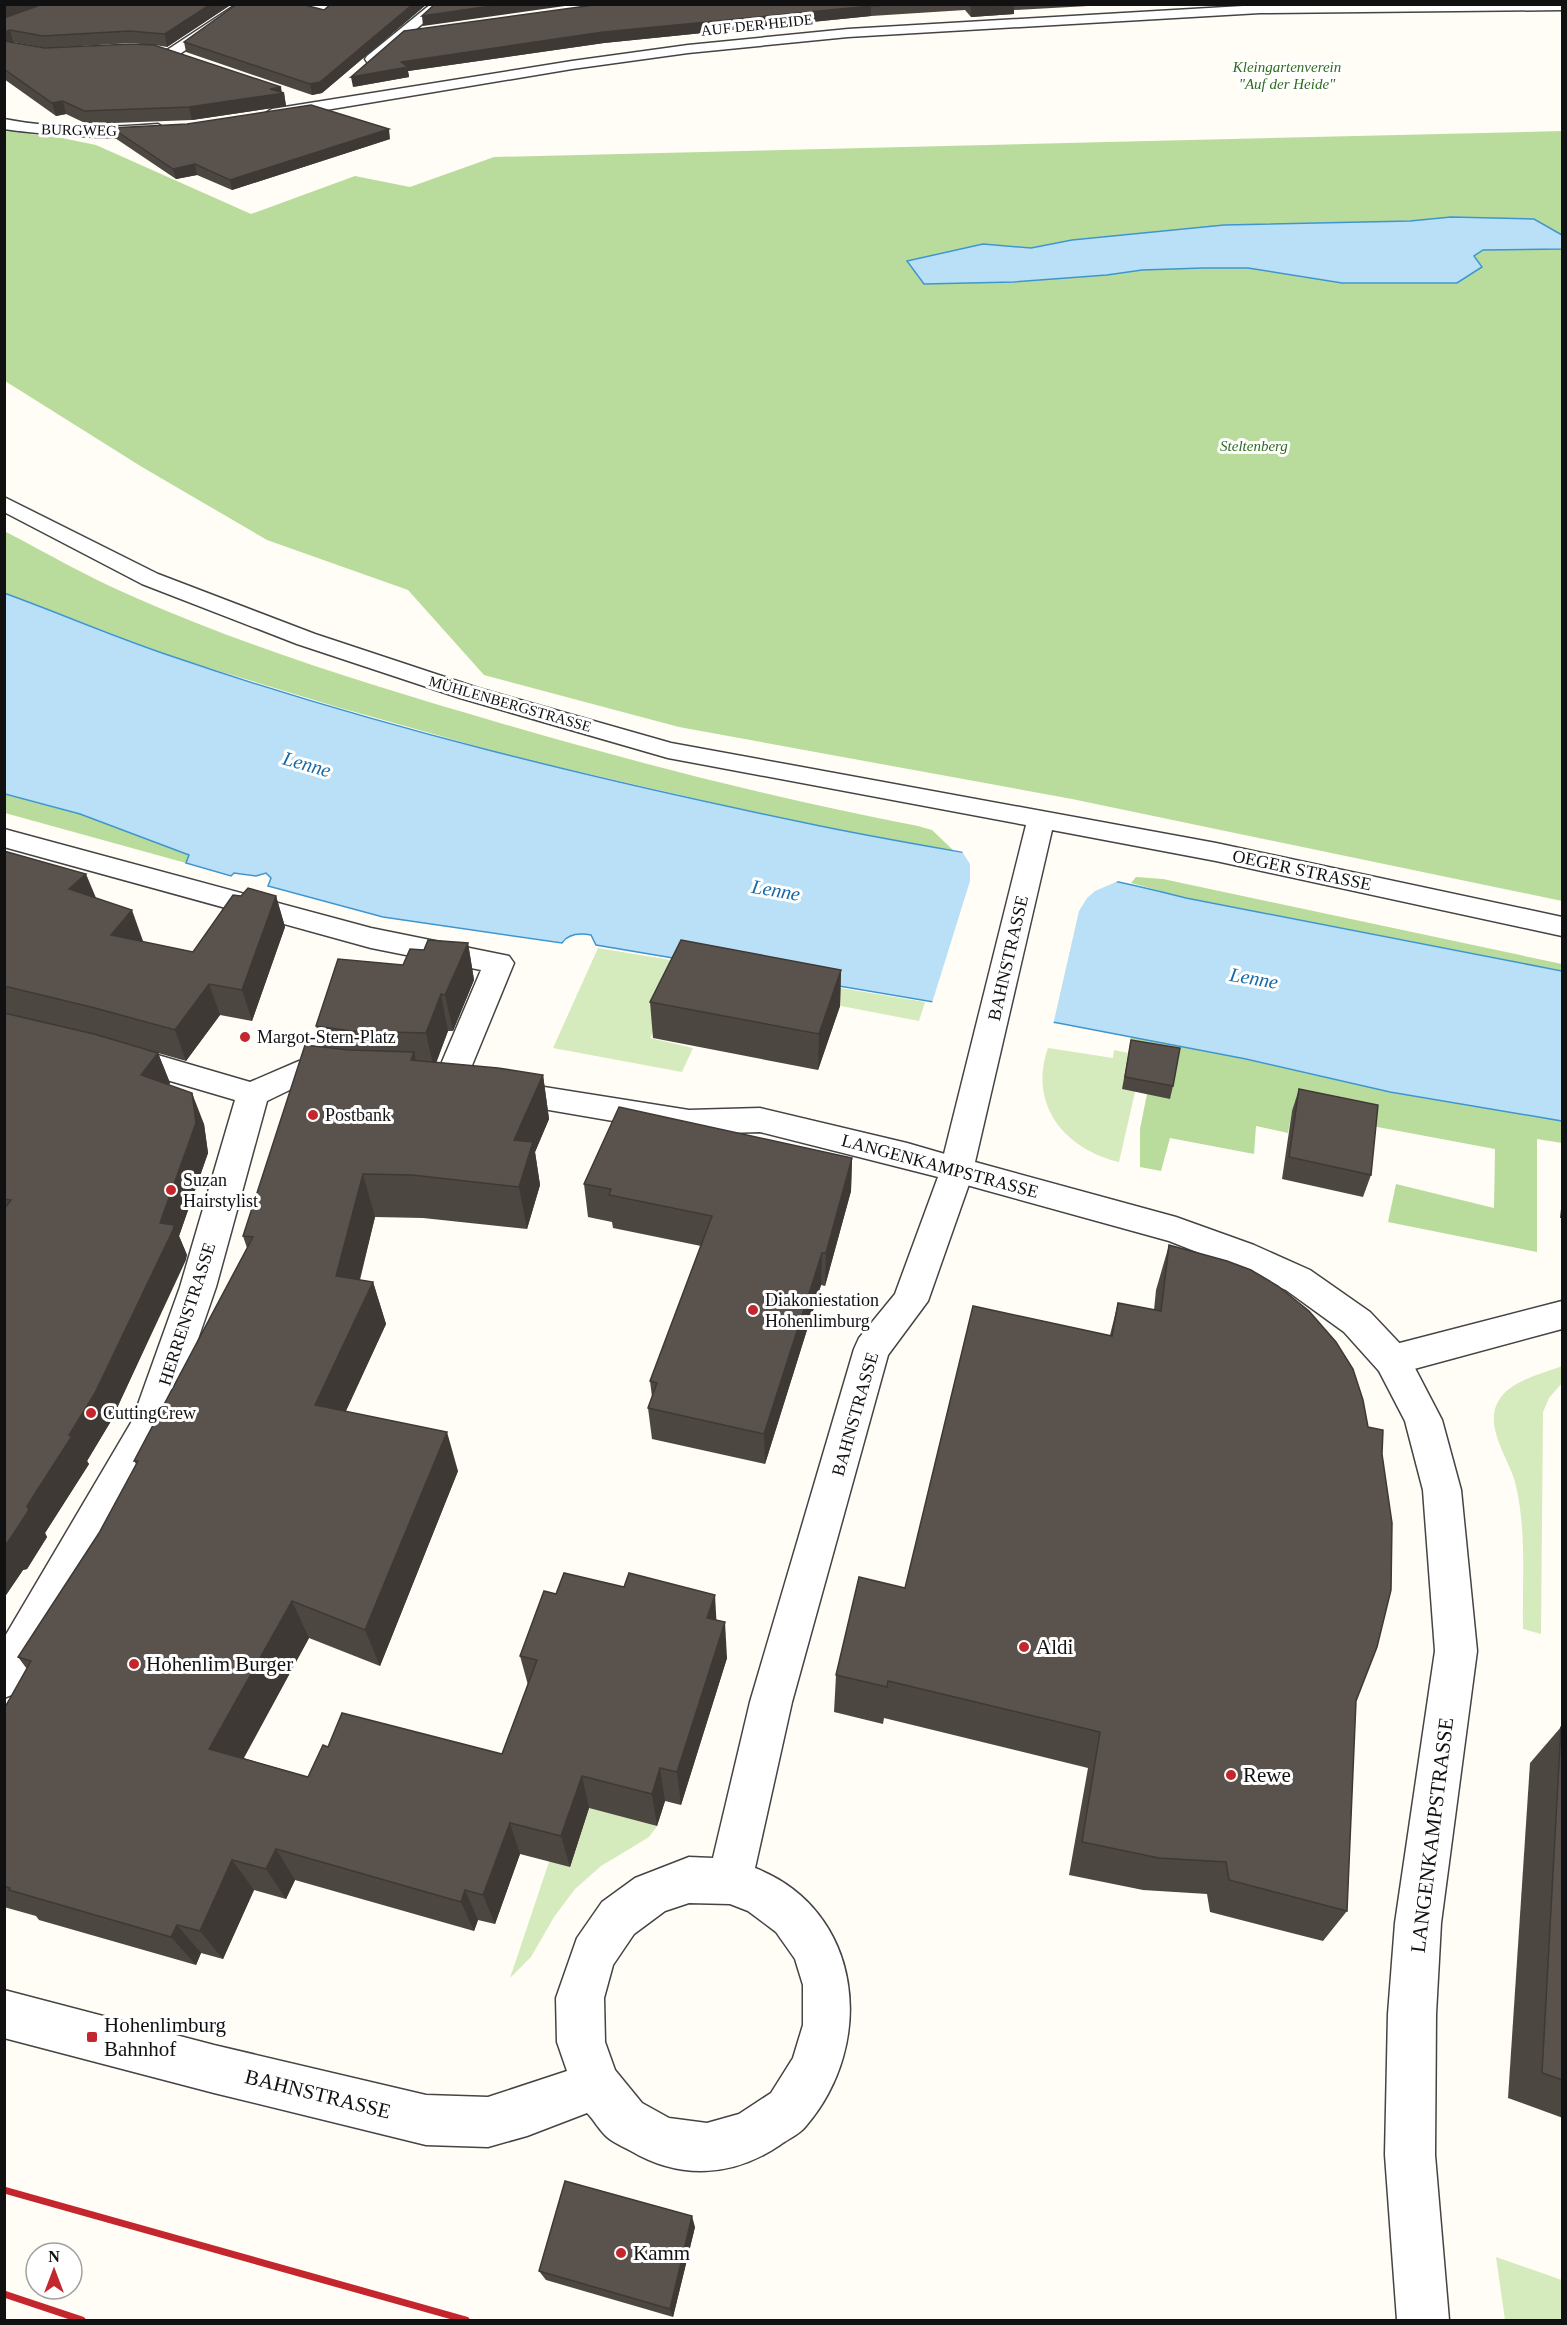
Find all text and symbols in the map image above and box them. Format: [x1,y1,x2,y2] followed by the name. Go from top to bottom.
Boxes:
[700,11,814,39] street label: AUF DER HEIDE
[1232,59,1341,92] park label: Kleingartenverein "Auf der Heide"
[41,121,117,139] street label: BURGWEG
[1220,438,1288,454] park label: Steltenberg
[427,673,593,735] street label: MÜHLENBERGSTRASSE
[280,746,334,781] water label: Lenne
[1231,846,1373,894] street label: OEGER STRASSE
[749,875,802,905] water label: Lenne
[984,893,1032,1023] street label: BAHNSTRASSE
[1227,963,1280,993] water label: Lenne
[257,1027,396,1047] place label: Margot-Stern-Platz
[238,1030,252,1044] marker: Margot-Stern-Platz
[325,1105,391,1125] place label: Postbank
[306,1108,320,1122] marker: Postbank
[839,1130,1041,1202] street label: LANGENKAMPSTRASSE
[183,1170,258,1211] place label: Suzan Hairstylist
[164,1183,178,1197] marker: Suzan Hairstylist
[154,1240,220,1388] street label: HERRENSTRASSE
[765,1290,879,1331] place label: Diakoniestation Hohenlimburg
[746,1303,760,1317] marker: Diakoniestation Hohenlimburg
[828,1350,882,1478] street label: BAHNSTRASSE
[103,1403,196,1423] place label: CuttingCrew
[84,1406,98,1420] marker: CuttingCrew
[1036,1635,1074,1659] place label: Aldi
[1017,1640,1031,1654] marker: Aldi
[146,1652,293,1676] place label: Hohenlim Burger
[127,1657,141,1671] marker: Hohenlim Burger
[1406,1716,1458,1954] street label: LANGENKAMPSTRASSE
[1243,1763,1291,1787] place label: Rewe
[1224,1768,1238,1782] marker: Rewe
[104,2013,227,2061] place label: Hohenlimburg Bahnhof
[85,2030,99,2044] marker: Hohenlimburg Bahnhof
[243,2064,393,2124] street label: BAHNSTRASSE
[24,2241,84,2301] north arrow
[633,2241,690,2265] place label: Kamm
[614,2246,628,2260] marker: Kamm
[48,2248,60,2265] text: N

